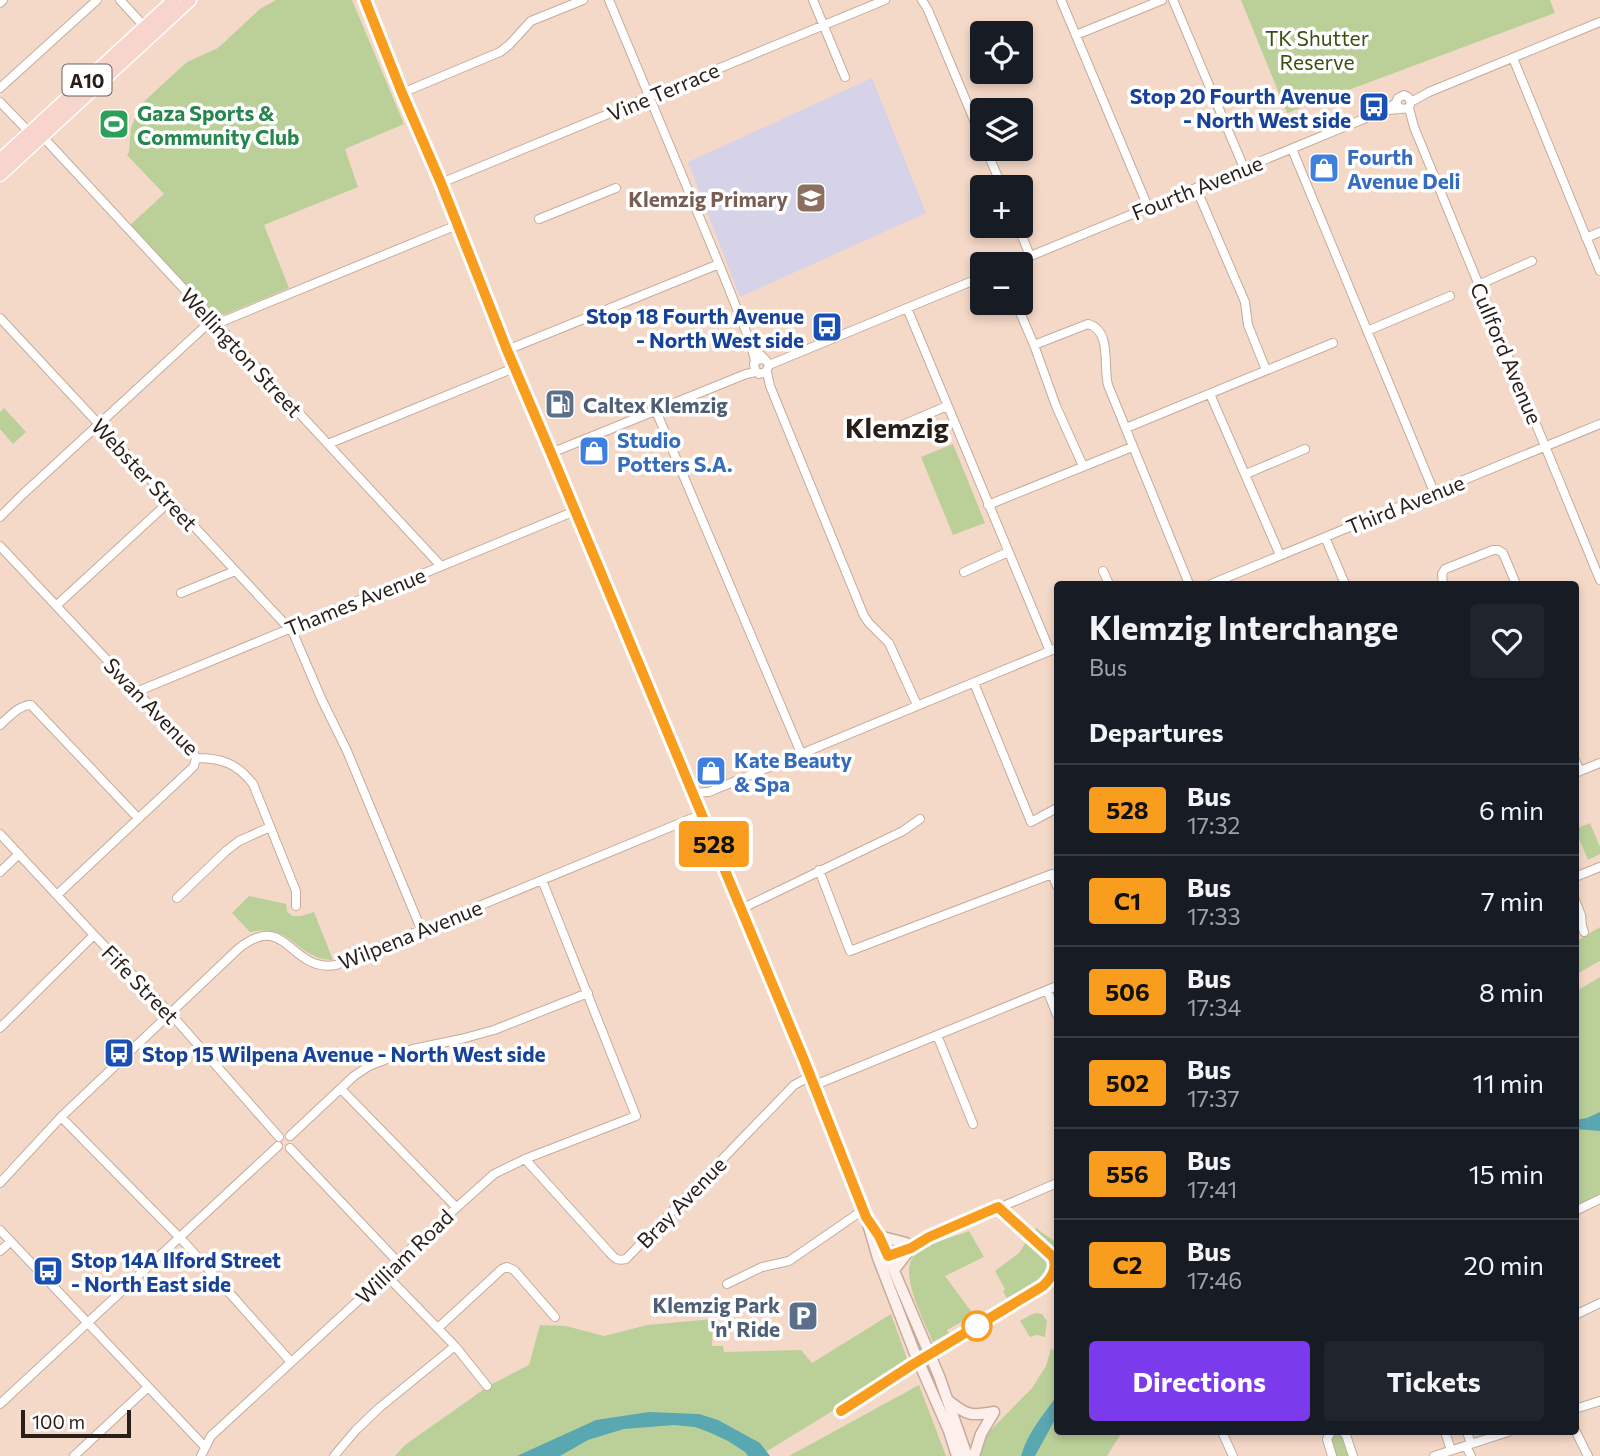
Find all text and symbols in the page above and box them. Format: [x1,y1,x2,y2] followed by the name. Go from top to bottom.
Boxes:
[970,21,1033,315] map controls
[970,21,1033,84] button: locate
[1265,25,1369,74] park label: TK Shutter Reserve
[603,56,723,126] street label: Vine Terrace
[62,64,112,96] road number: A10
[1130,83,1351,132] place label: Stop 20 Fourth Avenue - North West side
[1357,90,1391,124] bus stop icon: Stop 20 Fourth Avenue - North West side
[970,98,1033,161] button: layers
[137,100,299,149] place label: Gaza Sports & Community Club
[97,107,131,141] sports icon: Gaza Sports & Community Club
[1347,144,1460,193] place label: Fourth Avenue Deli
[1128,149,1266,225] street label: Fourth Avenue
[1307,151,1341,185] shop icon: Fourth Avenue Deli
[970,175,1033,238] button: +
[794,181,828,215] school or university icon: Klemzig Primary
[628,186,788,211] place label: Klemzig Primary
[970,252,1033,315] button: −
[1466,278,1548,428] street label: Cullford Avenue
[176,282,308,422] street label: Wellington Street
[586,303,804,352] place label: Stop 18 Fourth Avenue - North West side
[810,310,844,344] bus stop icon: Stop 18 Fourth Avenue - North West side
[543,387,577,421] fuel station icon: Caltex Klemzig
[583,392,728,417] place label: Caltex Klemzig
[845,410,949,444] district label: Klemzig
[87,413,203,535] street label: Webster Street
[617,427,733,476] place label: Studio Potters S.A.
[577,434,611,468] shop icon: Studio Potters S.A.
[1342,469,1468,539] street label: Third Avenue
[281,561,429,641] street label: Thames Avenue
[1470,604,1544,678] button: heart
[1089,606,1398,647] text: Klemzig Interchange
[99,652,205,760] street label: Swan Avenue
[1089,653,1127,681] text: Bus
[1089,716,1224,747] text: Departures
[734,747,852,796] place label: Kate Beauty & Spa
[694,754,728,788] shop icon: Kate Beauty & Spa
[1187,780,1231,811] text: Bus
[1479,794,1544,825] text: 6 min
[1106,795,1149,824] text: 528
[1187,811,1240,839] text: 17:32
[674,821,754,867] line badge: 528
[693,829,735,858] text: 528
[1187,871,1231,902] text: Bus
[1481,885,1544,916] text: 7 min
[1114,886,1141,915] text: C1
[335,894,485,974] street label: Wilpena Avenue
[1187,902,1241,930] text: 17:33
[97,939,185,1029] street label: Fife Street
[1187,962,1231,993] text: Bus
[1479,976,1544,1007] text: 8 min
[1105,977,1150,1006] text: 506
[1187,993,1241,1021] text: 17:34
[102,1036,136,1070] bus stop icon: Stop 15 Wilpena Avenue - North West side
[142,1041,546,1066] place label: Stop 15 Wilpena Avenue - North West side
[1187,1053,1231,1084] text: Bus
[1473,1067,1544,1098] text: 11 min
[1106,1068,1149,1097] text: 502
[1187,1084,1240,1112] text: 17:37
[1187,1144,1231,1175] text: Bus
[631,1151,731,1253] street label: Bray Avenue
[1469,1158,1544,1189] text: 15 min
[1106,1159,1149,1188] text: 556
[1187,1175,1237,1203] text: 17:41
[350,1204,458,1308] street label: William Road
[1187,1235,1231,1266] text: Bus
[71,1247,281,1296] place label: Stop 14A Ilford Street - North East side
[1463,1249,1544,1280] text: 20 min
[1112,1250,1143,1279] text: C2
[31,1254,65,1288] bus stop icon: Stop 14A Ilford Street - North East side
[1187,1266,1242,1294] text: 17:46
[653,1292,780,1341] place label: Klemzig Park 'n' Ride
[786,1299,820,1333] parking icon: Klemzig Park 'n' Ride
[962,1311,992,1341] unlabelled marker
[1089,1341,1310,1421] button: Directions
[1324,1341,1544,1421] button: Tickets
[21,1407,131,1439] scale bar
[32,1410,85,1433] text: 100 m

